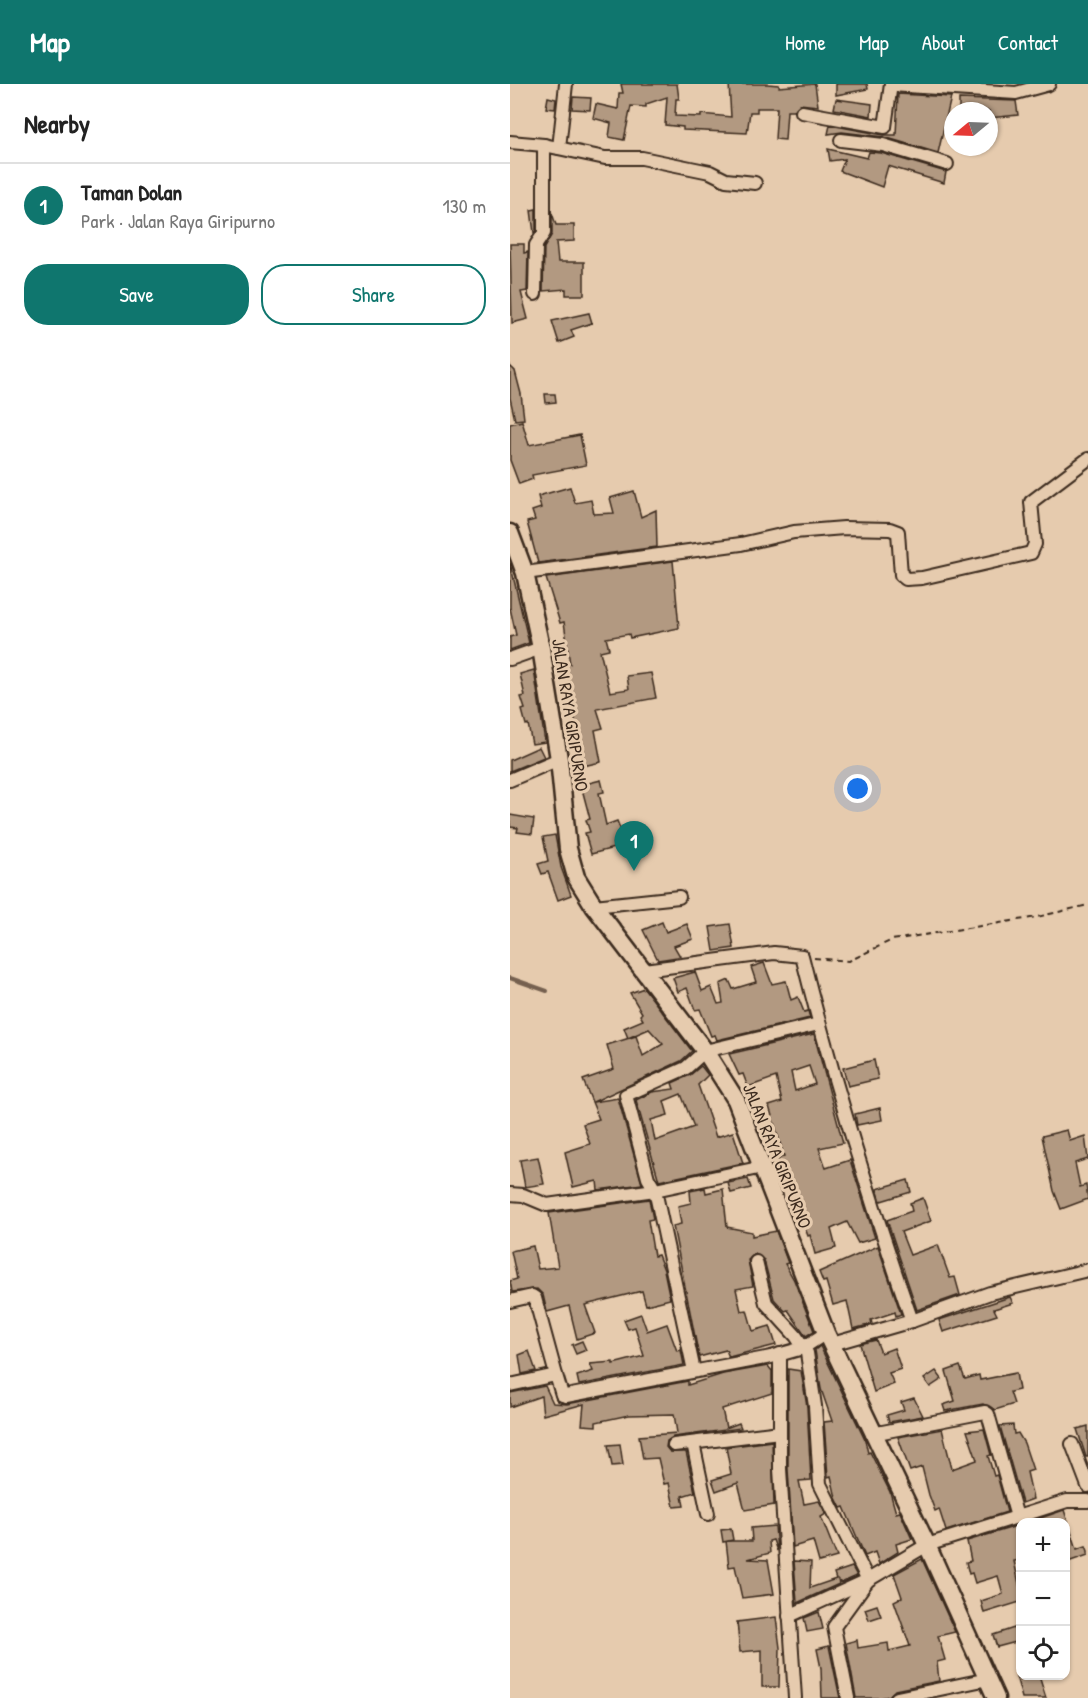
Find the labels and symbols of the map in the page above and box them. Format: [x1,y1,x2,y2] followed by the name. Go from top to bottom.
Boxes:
[944,102,998,156] north arrow
[546,637,595,793] street label: JALAN RAYA GIRIPURNO
[843,774,872,803] your location
[614,822,654,871] pin: 1
[737,1080,818,1232] street label: JALAN RAYA GIRIPURNO

